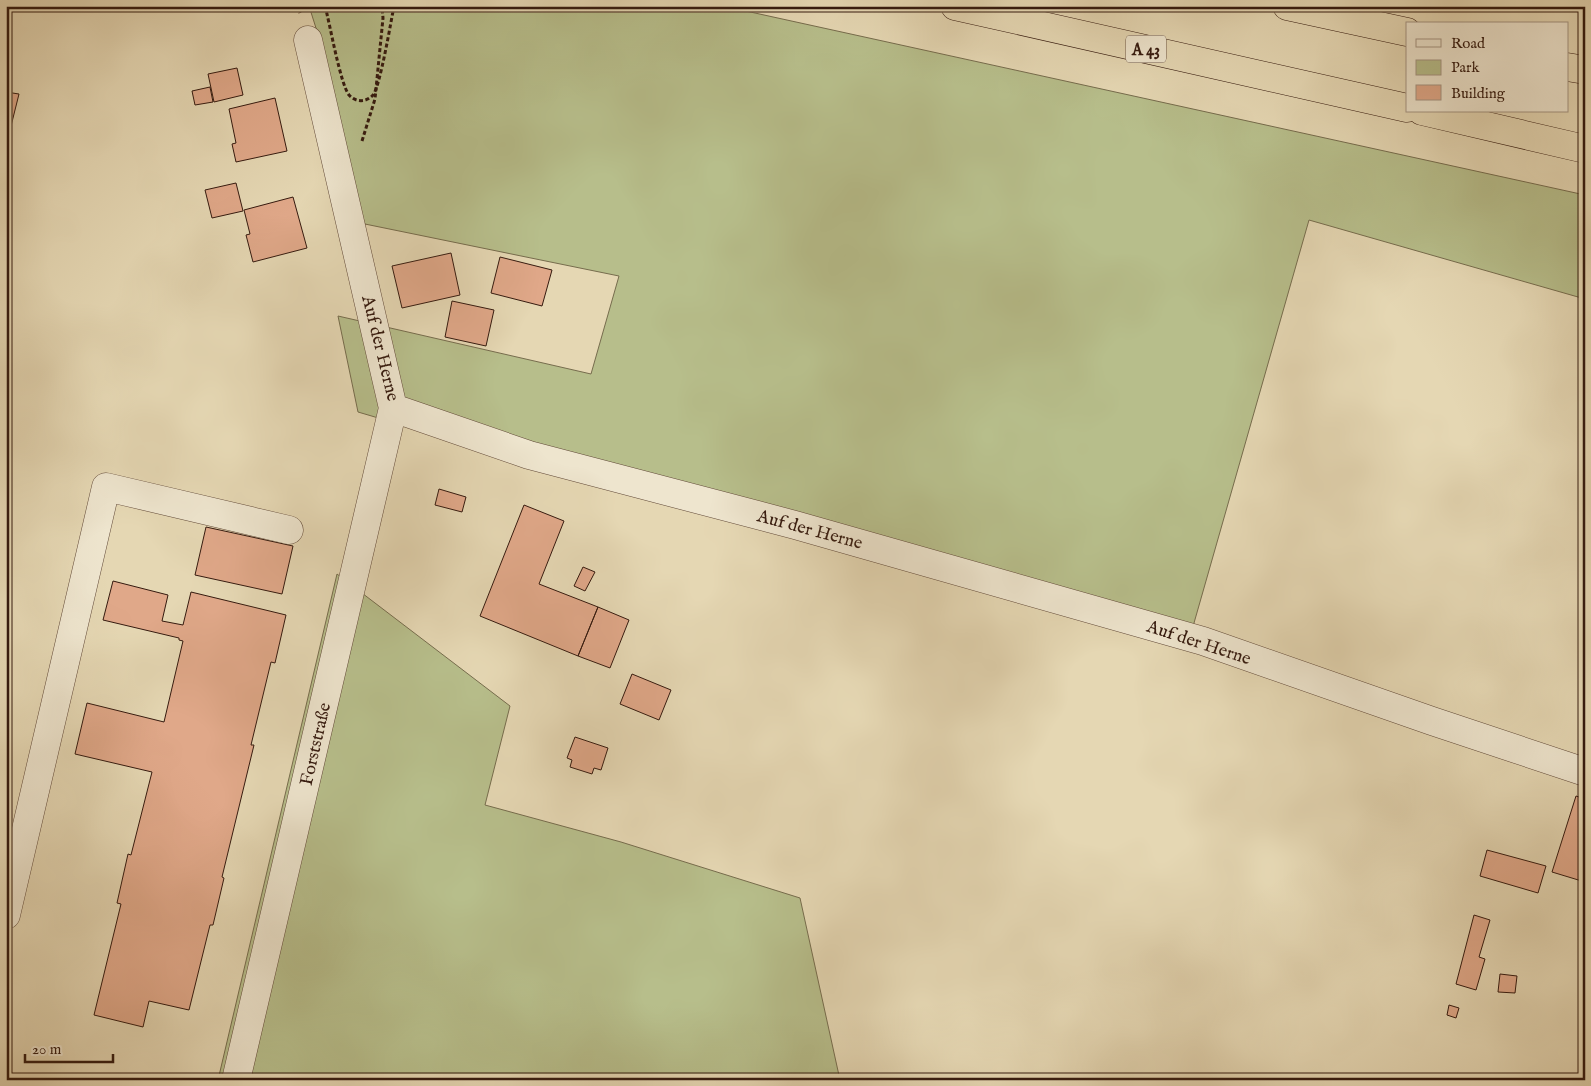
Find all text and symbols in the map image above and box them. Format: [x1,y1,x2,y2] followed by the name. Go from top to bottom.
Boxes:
[1406,22,1568,112] legend
[1451,34,1486,53] text: Road
[1126,36,1166,62] road number: A 43
[1451,58,1481,77] text: Park
[1451,84,1506,103] text: Building
[355,292,404,404] street label: Auf der Herne
[753,505,865,556] street label: Auf der Herne
[1143,615,1254,671] street label: Auf der Herne
[296,701,337,788] street label: Forststraße
[25,1031,112,1063] scale bar
[32,1040,62,1059] text: 20 m

